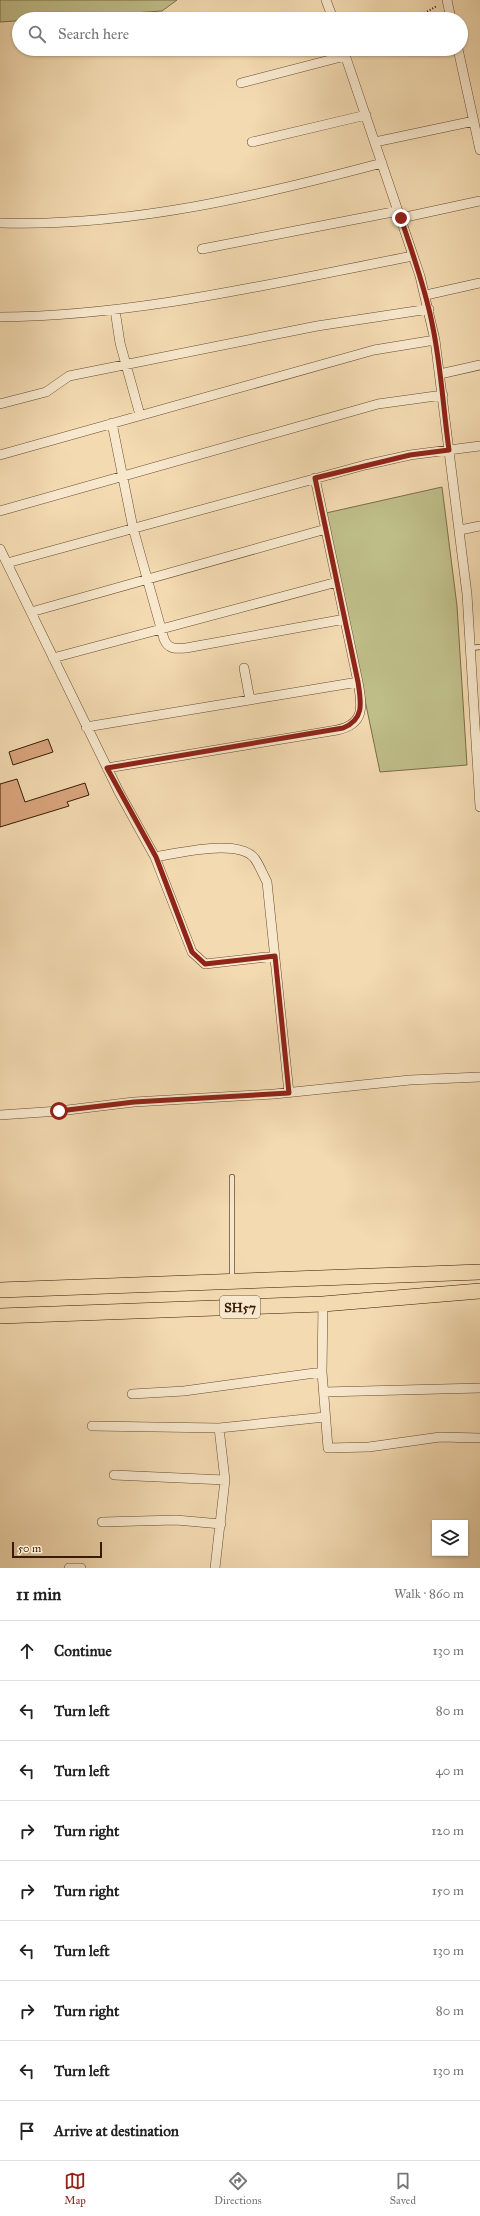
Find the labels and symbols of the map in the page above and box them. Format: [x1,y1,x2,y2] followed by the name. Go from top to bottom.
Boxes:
[392,209,410,227] route end
[50,1102,68,1120] route start
[220,1296,260,1318] road number: SH57
[12,1540,102,1559] scale bar

